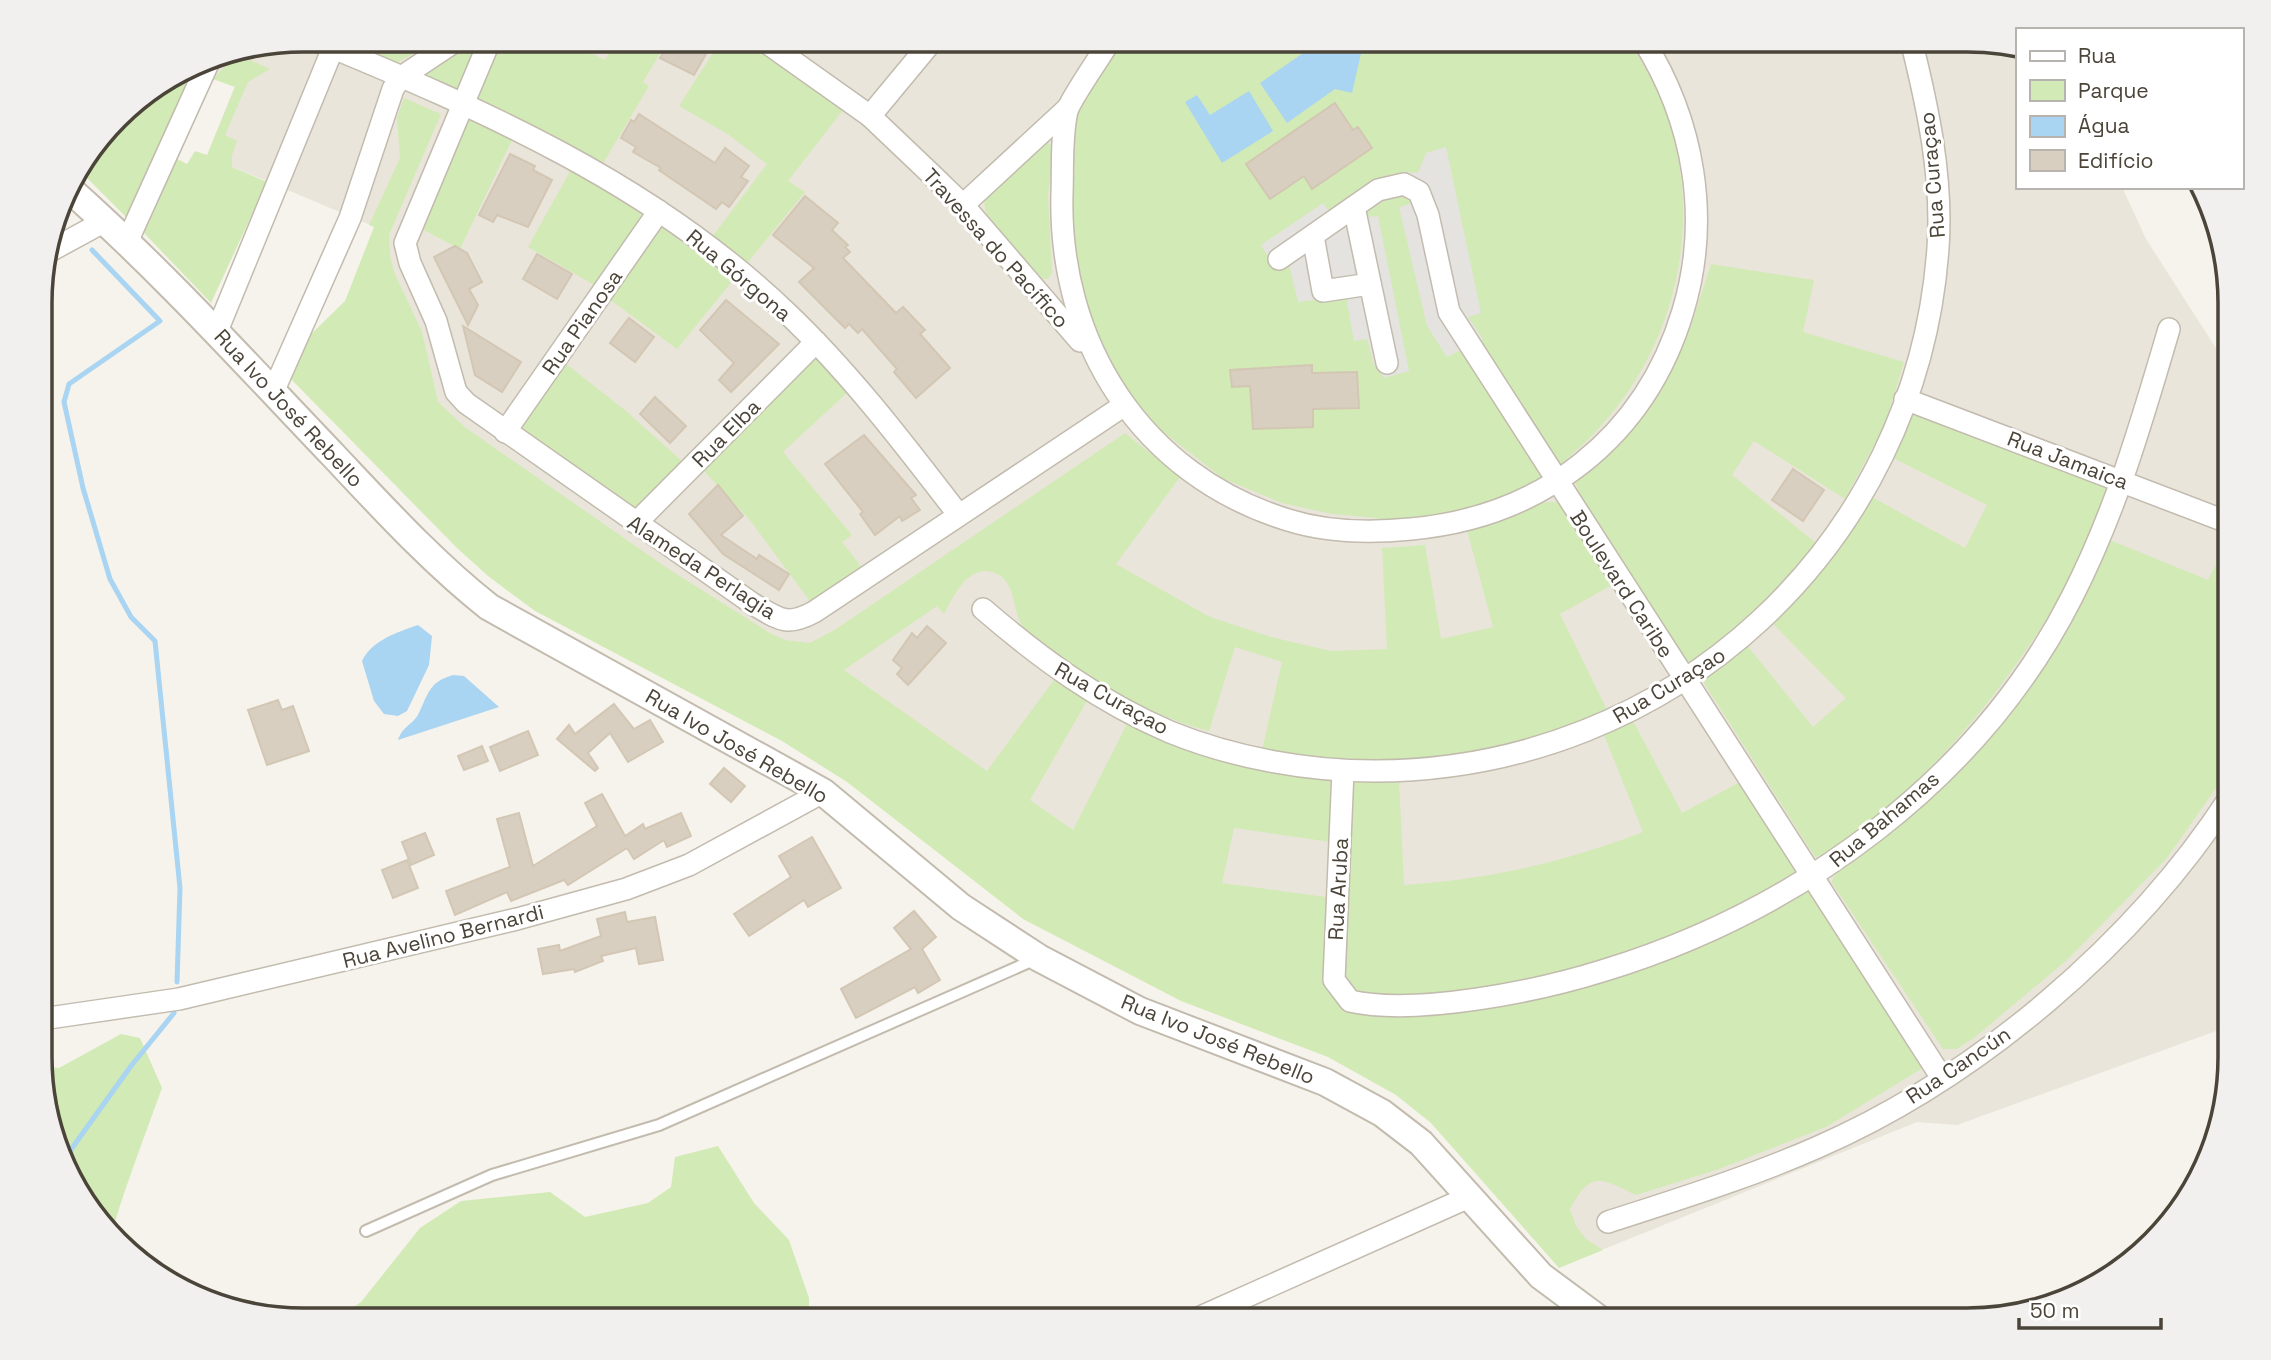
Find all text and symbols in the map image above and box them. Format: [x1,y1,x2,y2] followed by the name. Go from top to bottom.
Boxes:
[2016,28,2243,189] legend
[2078,42,2116,69] text: Rua
[2078,77,2149,104] text: Parque
[1913,111,1951,239] street label: Rua Curaçao
[2078,112,2130,139] text: Água
[2078,147,2154,174] text: Edifício
[917,162,1075,334] street label: Travessa do Pacífico
[681,223,797,327] street label: Rua Górgona
[536,264,628,380] street label: Rua Pianosa
[209,323,369,493] street label: Rua Ivo José Rebello
[686,393,766,473] street label: Rua Elba
[2004,425,2132,495] street label: Rua Jamaica
[1564,505,1680,663] street label: Boulevard Caribe
[622,509,782,625] street label: Alameda Perlagia
[1608,641,1730,729] street label: Rua Curaçao
[1050,656,1174,740] street label: Rua Curaçao
[641,683,833,809] street label: Rua Ivo José Rebello
[1823,765,1945,873] street label: Rua Bahamas
[1322,837,1354,941] street label: Rua Aruba
[340,898,546,974] street label: Rua Avelino Bernardi
[1117,988,1319,1090] street label: Rua Ivo José Rebello
[1901,1020,2015,1110] street label: Rua Cancún
[2019,1286,2161,1330] scale bar
[2030,1297,2080,1324] text: 50 m

